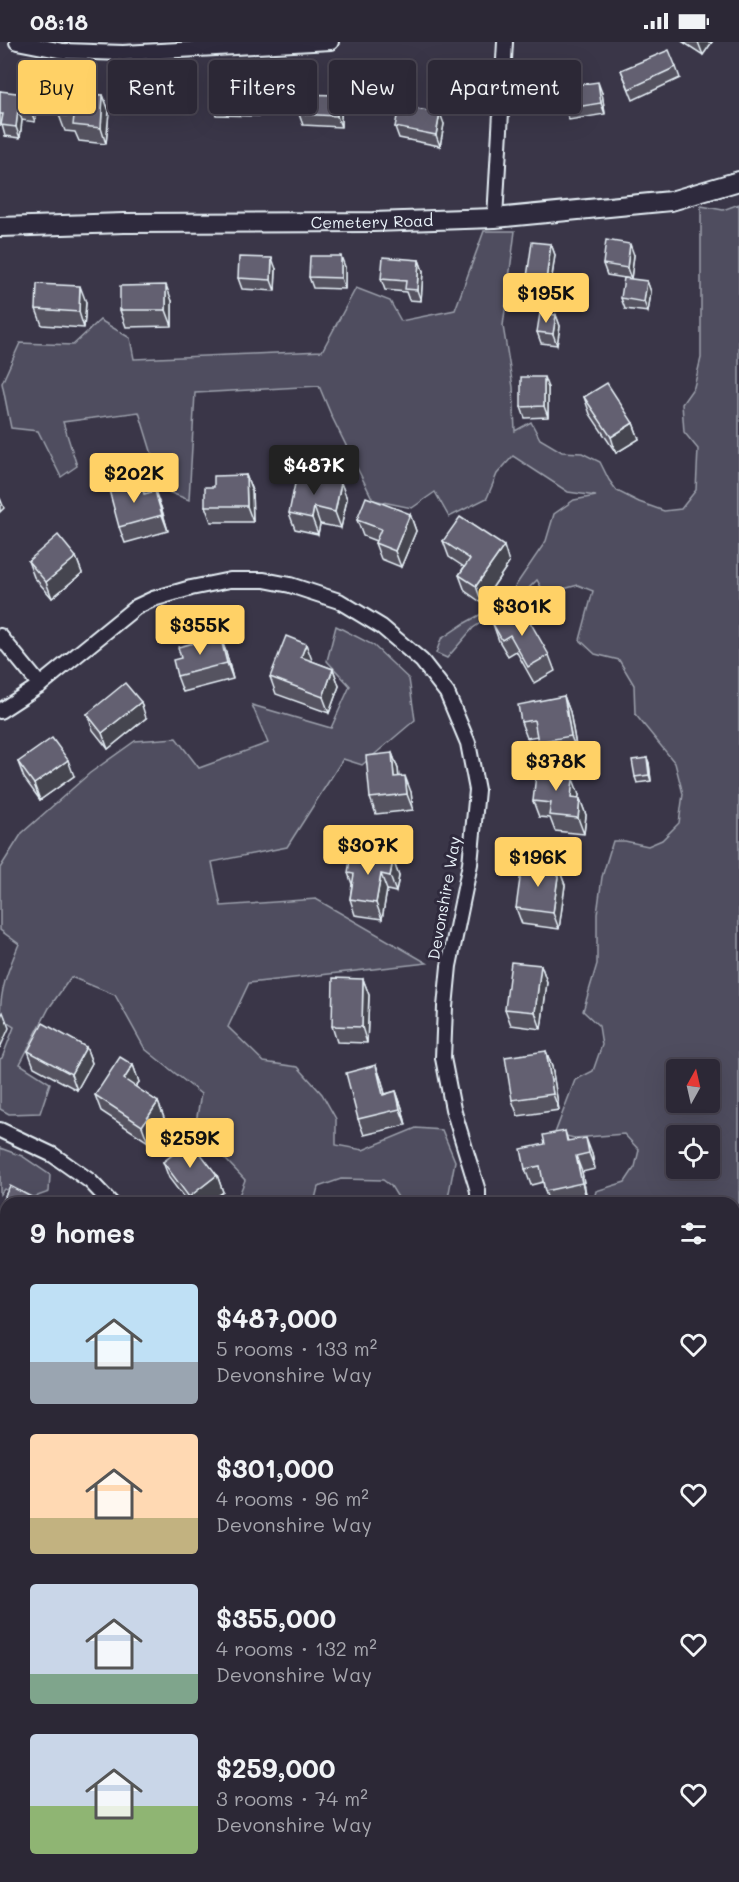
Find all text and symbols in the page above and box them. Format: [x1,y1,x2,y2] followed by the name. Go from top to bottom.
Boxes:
[30,7,88,36] text: 08:18
[18,60,96,114] chip: Buy
[108,60,197,114] chip: Rent
[209,60,317,114] chip: Filters
[329,60,416,114] chip: New
[428,60,581,114] chip: Apartment
[311,209,433,232] street label: Cemetery Road
[504,273,588,324] pin: $195K
[517,279,575,305] text: $195K
[272,445,356,496] pin: $487K
[283,451,345,477] text: $487K
[92,453,176,504] pin: $202K
[104,459,164,485] text: $202K
[480,586,564,637] pin: $301K
[492,592,552,618] text: $301K
[158,605,242,656] pin: $355K
[170,611,230,637] text: $355K
[514,741,598,792] pin: $378K
[525,747,587,773] text: $378K
[326,825,410,876] pin: $307K
[337,831,399,857] text: $307K
[422,835,465,961] street label: Devonshire Way
[496,837,580,888] pin: $196K
[509,843,567,869] text: $196K
[666,1059,720,1113] north arrow
[666,1059,720,1179] map controls
[148,1118,232,1169] pin: $259K
[160,1124,220,1150] text: $259K
[666,1125,720,1179] button: locate
[30,1216,135,1250] text: 9 homes
[677,1217,710,1250] icon: filters
[216,1301,337,1335] text: $487,000
[78,1308,150,1380] icon: home
[677,1328,710,1361] icon: heart
[216,1335,377,1361] text: 5 rooms · 133 m²
[216,1361,372,1387] text: Devonshire Way
[216,1451,334,1485] text: $301,000
[78,1458,150,1530] icon: home
[677,1478,710,1511] icon: heart
[216,1485,369,1511] text: 4 rooms · 96 m²
[216,1511,372,1537] text: Devonshire Way
[216,1601,336,1635] text: $355,000
[78,1608,150,1680] icon: home
[677,1628,710,1661] icon: heart
[216,1635,377,1661] text: 4 rooms · 132 m²
[216,1661,372,1687] text: Devonshire Way
[216,1751,336,1785] text: $259,000
[78,1758,150,1830] icon: home
[677,1778,710,1811] icon: heart
[216,1785,368,1811] text: 3 rooms · 74 m²
[216,1811,372,1837] text: Devonshire Way

